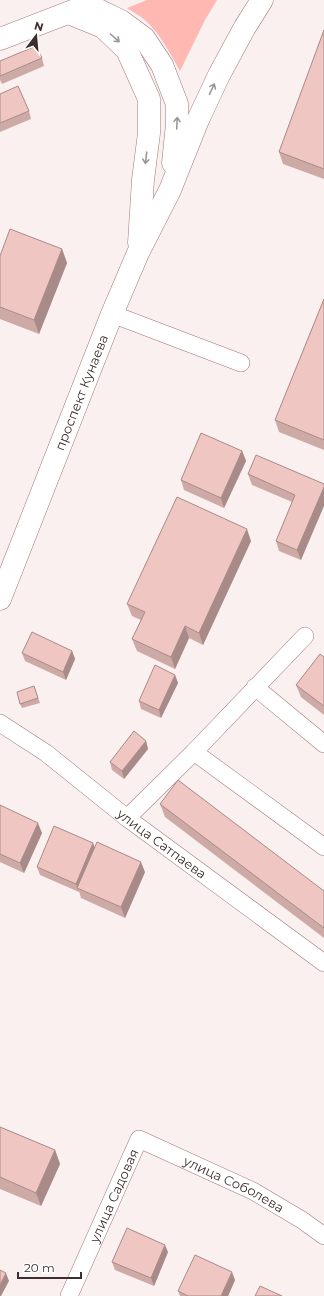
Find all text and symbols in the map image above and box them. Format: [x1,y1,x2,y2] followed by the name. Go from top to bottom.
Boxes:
[16,16,56,56] north arrow
[33,18,45,34] text: N
[110,33,120,43] one-way arrow
[209,84,216,96] one-way arrow
[173,117,180,130] one-way arrow
[142,151,150,164] one-way arrow
[51,332,111,453] street label: проспект Кунаева
[113,805,210,882] street label: улица Сатпаева
[86,1146,142,1246] street label: улица Садовая
[180,1152,287,1216] street label: улица Соболева
[18,1254,81,1280] scale bar
[24,1260,55,1275] text: 20 m

